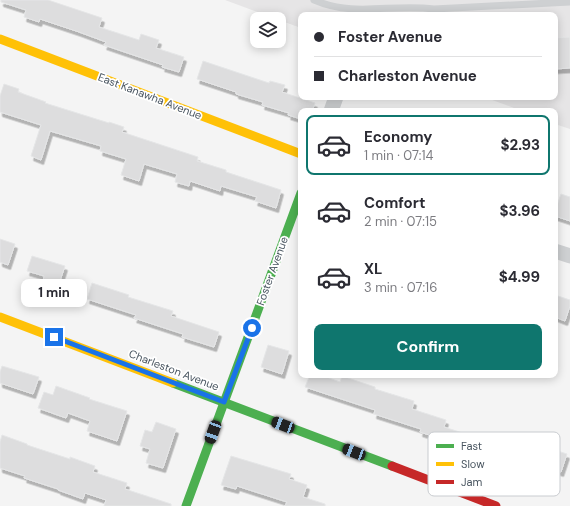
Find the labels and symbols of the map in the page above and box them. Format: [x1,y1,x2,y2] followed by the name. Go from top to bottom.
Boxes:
[96,70,204,122] street label: East Kanawha Avenue
[253,235,291,307] street label: Foster Avenue
[21,279,87,307] callout: 1 min
[243,319,261,337] route start
[45,328,63,346] route end
[127,346,221,394] street label: Charleston Avenue
[270,415,296,435] car
[203,419,223,445] car
[428,432,560,496] legend
[461,439,482,453] text: Fast
[341,442,367,462] car
[461,457,485,471] text: Slow
[461,475,482,489] text: Jam

